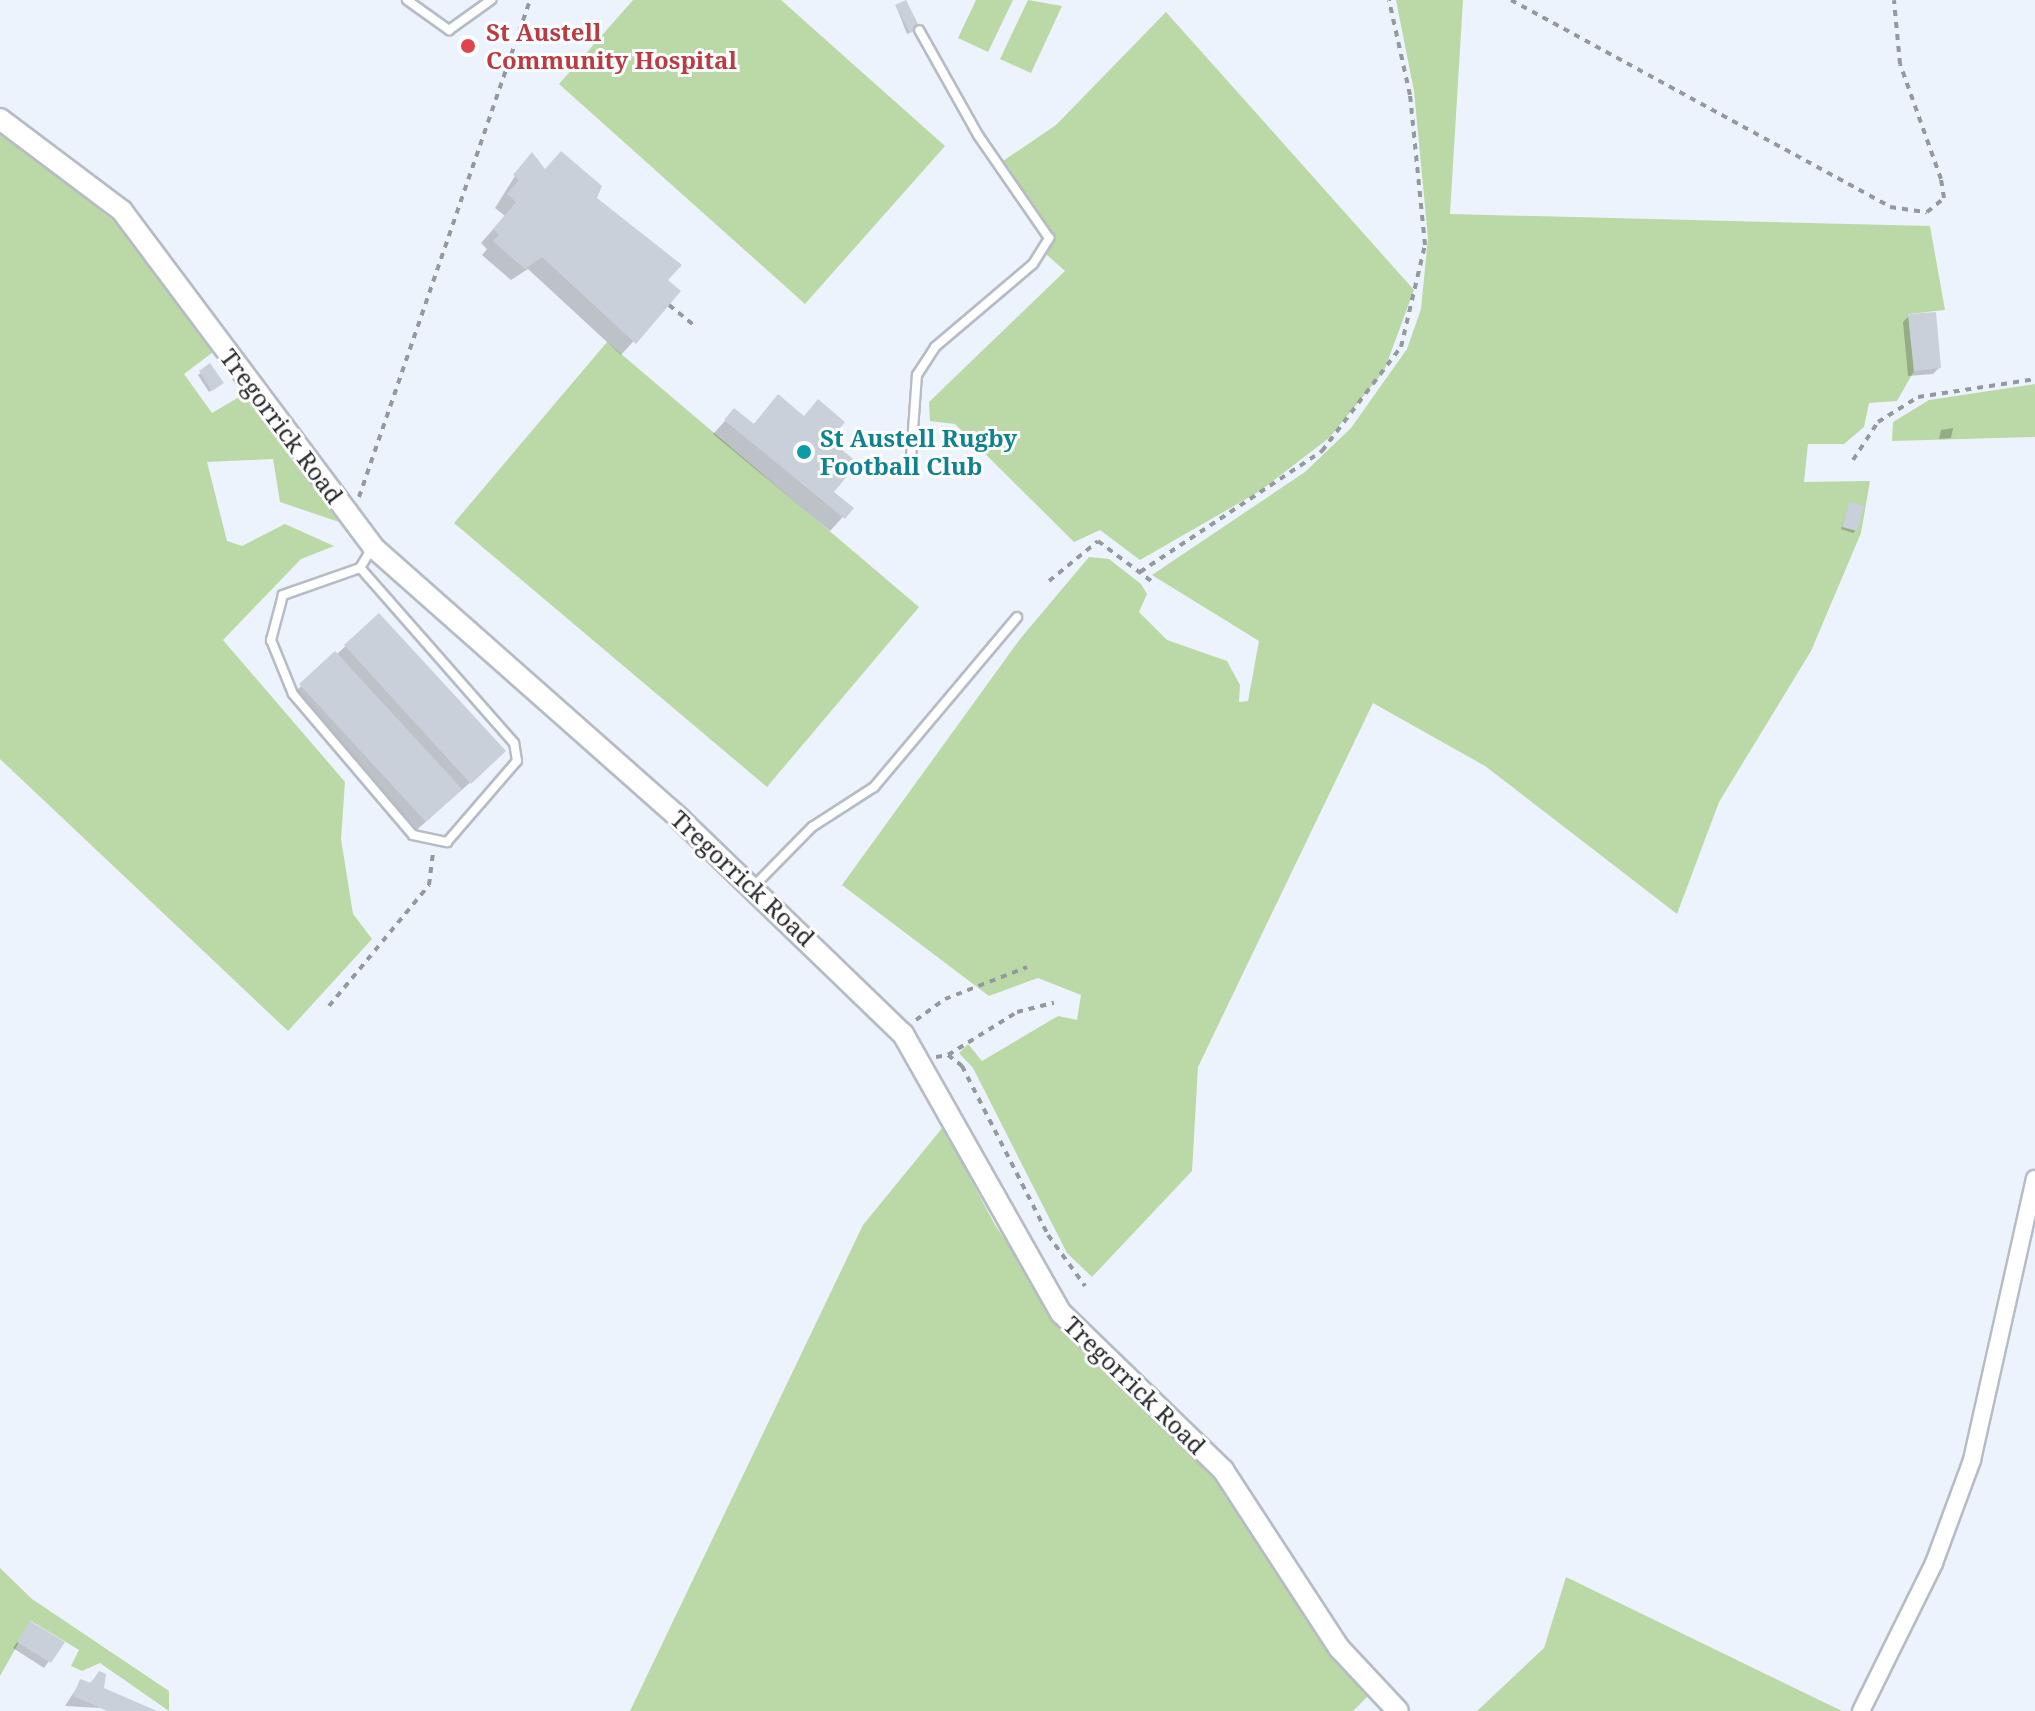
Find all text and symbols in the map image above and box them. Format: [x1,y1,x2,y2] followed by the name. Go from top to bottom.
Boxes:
[486,18,737,74] place label: St Austell Community Hospital
[457,35,479,57] marker: St Austell Community Hospital
[215,343,349,509] street label: Tregorrick Road
[820,424,1017,480] place label: St Austell Rugby Football Club
[795,443,813,461] marker: St Austell Rugby Football Club
[665,804,821,952] street label: Tregorrick Road
[1058,1310,1212,1460] street label: Tregorrick Road

